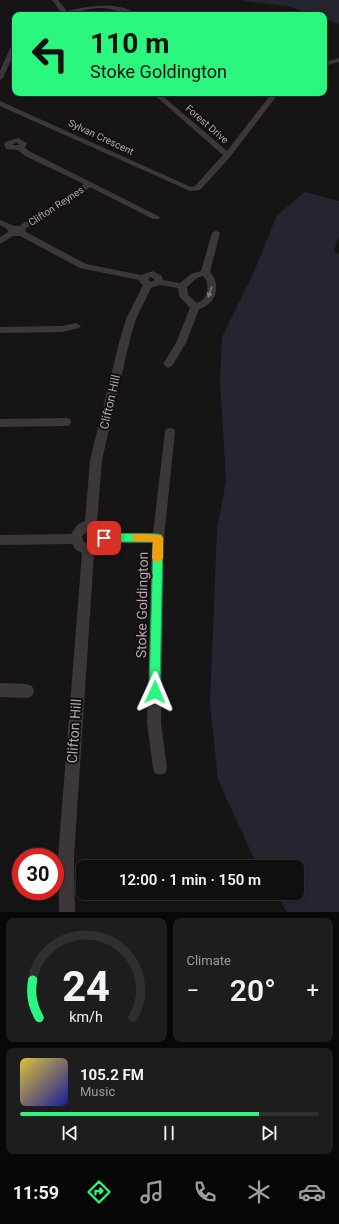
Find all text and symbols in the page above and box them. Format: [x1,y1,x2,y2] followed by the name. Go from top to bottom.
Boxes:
[90,27,169,60] text: 110 m
[24,28,76,80] icon: left
[90,61,227,82] text: Stoke Goldington
[183,102,231,146] street label: Forest Drive
[67,117,135,157] street label: Sylvan Crescent
[26,184,86,228] street label: Clifton Reynes
[207,287,213,299] one-way arrow
[97,373,123,431] street label: Clifton Hill
[87,521,121,555] pin
[93,527,115,549] icon: arrive
[133,552,151,658] street label: Stoke Goldington
[134,671,176,713] position arrow
[64,698,84,764] street label: Clifton Hill
[12,848,64,900] speed limit sign: 30
[119,871,261,889] text: 12:00 · 1 min · 150 m
[187,953,231,968] text: Climate
[62,962,110,1011] text: 24
[230,973,276,1008] text: 20°
[187,978,199,1003] text: −
[307,978,319,1003] text: +
[69,1009,103,1025] text: km/h
[80,1066,144,1084] text: 105.2 FM
[80,1084,115,1099] text: Music
[59,1122,81,1144] icon: previous
[158,1122,180,1144] icon: pause
[258,1122,280,1144] icon: next
[85,1178,113,1206] icon: directions
[138,1178,166,1206] icon: music
[191,1178,219,1206] icon: phone
[245,1178,273,1206] icon: climate
[298,1178,326,1206] icon: car
[13,1182,59,1203] text: 11:59

